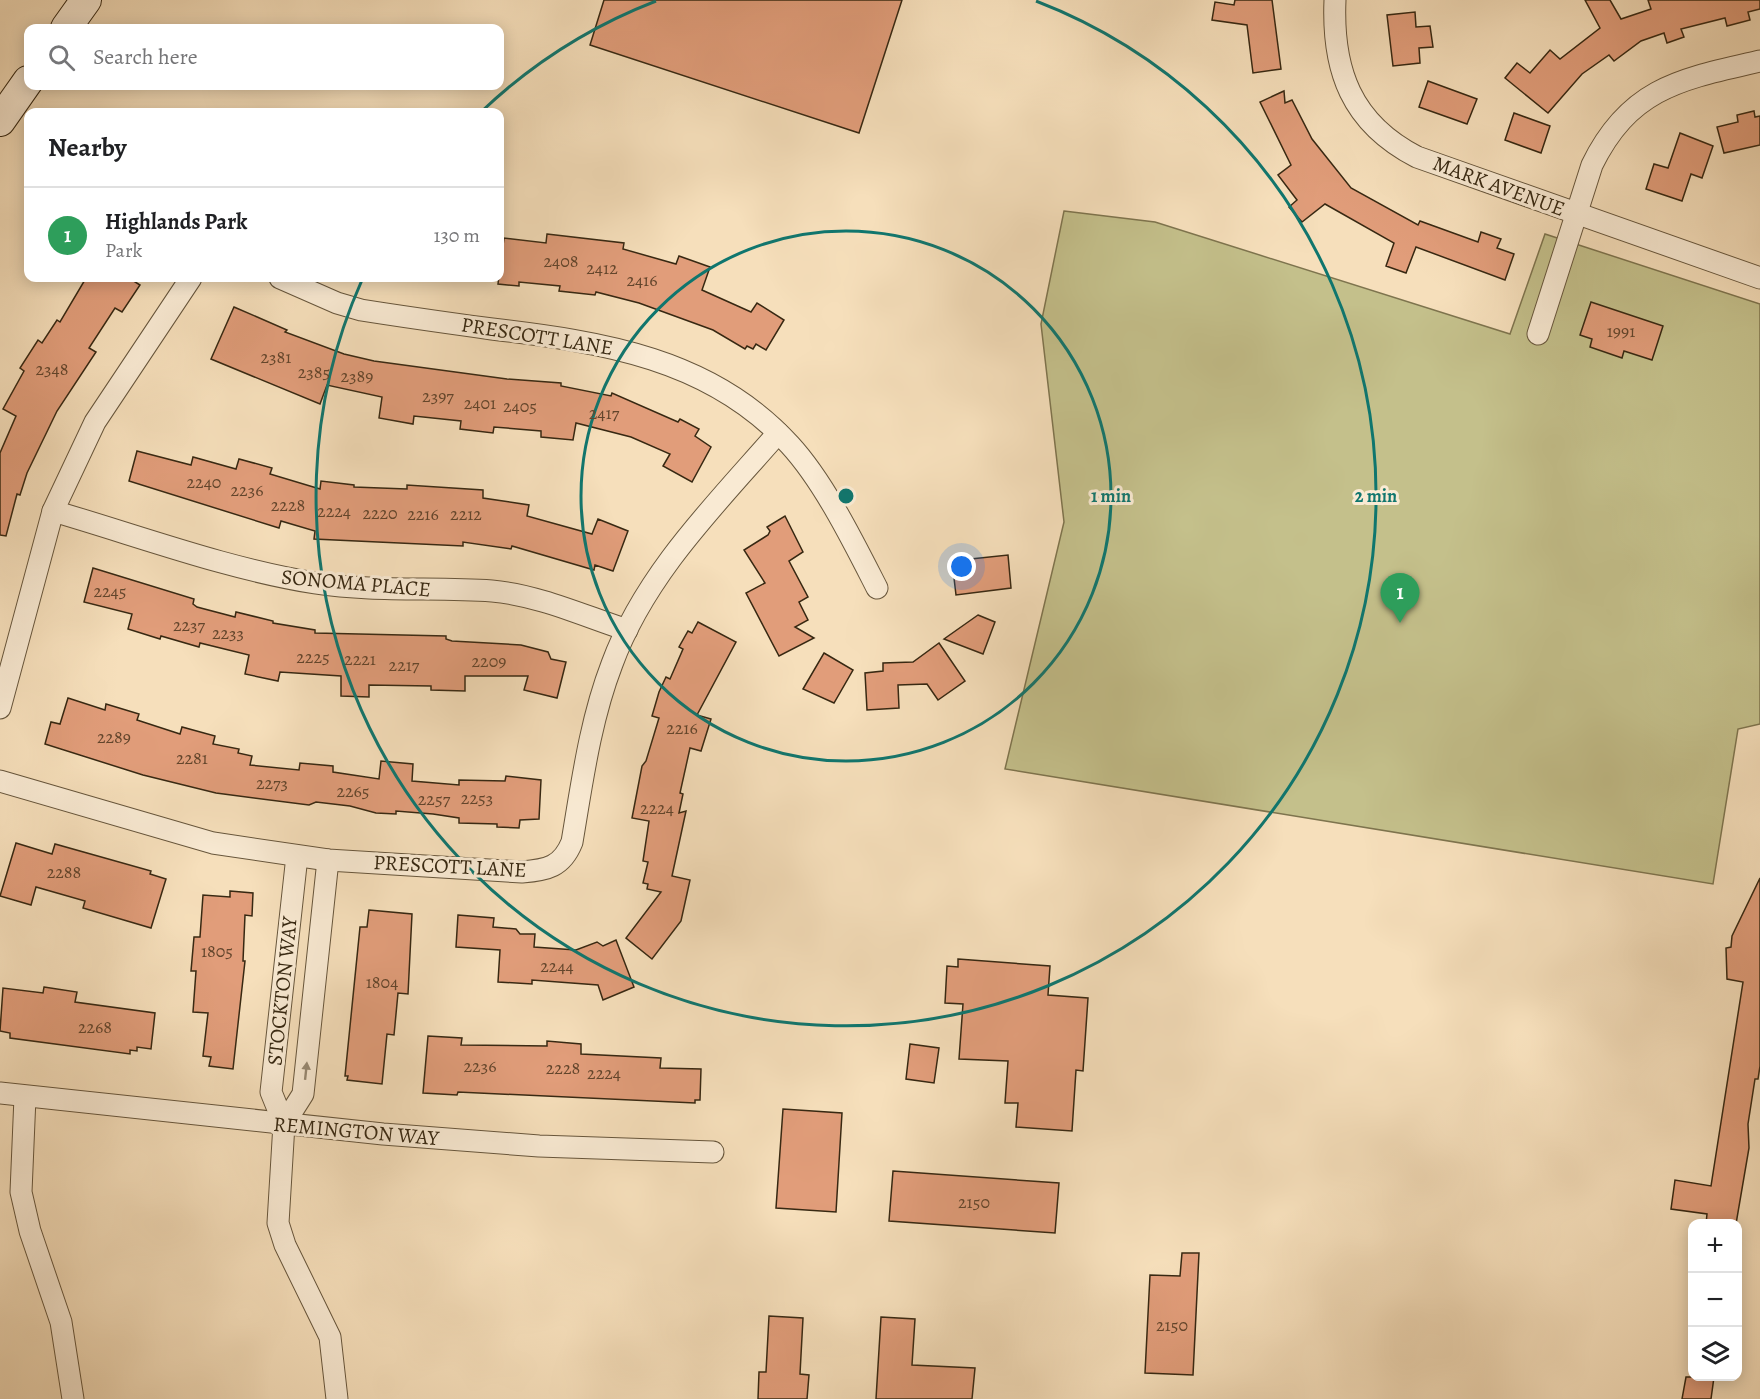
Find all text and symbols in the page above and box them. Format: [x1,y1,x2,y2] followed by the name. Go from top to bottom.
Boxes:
[24,24,504,90] search box
[45,41,78,74] icon: search
[93,42,198,72] text: Search here
[48,130,127,165] text: Nearby
[1429,149,1569,223] street label: MARK AVENUE
[105,207,247,237] text: Highlands Park
[64,222,71,249] text: 1
[434,222,480,249] text: 130 m
[105,237,143,264] text: Park
[543,249,579,273] house number: 2408
[586,256,618,280] house number: 2412
[626,268,658,292] house number: 2416
[459,310,615,362] street label: PRESCOTT LANE
[1607,319,1635,343] house number: 1991
[261,345,291,369] house number: 2381
[36,357,68,381] house number: 2348
[298,360,330,384] house number: 2385
[341,364,373,388] house number: 2389
[422,384,454,408] house number: 2397
[464,391,496,415] house number: 2401
[503,394,537,418] house number: 2405
[589,401,620,425] house number: 2417
[187,470,221,494] house number: 2240
[231,478,263,502] house number: 2236
[1091,484,1131,508] text: 1 min
[1355,484,1397,508] text: 2 min
[836,486,856,506] centre of rings
[271,493,305,517] house number: 2228
[317,499,351,523] house number: 2224
[362,501,398,525] house number: 2220
[407,502,439,526] house number: 2216
[450,502,482,526] house number: 2212
[947,552,976,581] your location
[280,563,432,603] street label: SONOMA PLACE
[1380,574,1420,623] pin: 1
[94,579,127,603] house number: 2245
[173,613,206,637] house number: 2237
[212,621,244,645] house number: 2233
[296,645,330,669] house number: 2225
[344,647,376,671] house number: 2221
[472,649,506,673] house number: 2209
[389,653,420,677] house number: 2217
[666,716,698,740] house number: 2216
[97,725,131,749] house number: 2289
[176,746,208,770] house number: 2281
[256,771,288,795] house number: 2273
[336,779,370,803] house number: 2265
[461,786,493,810] house number: 2253
[418,787,451,811] house number: 2257
[640,796,674,820] house number: 2224
[373,848,527,884] street label: PRESCOTT LANE
[47,860,81,884] house number: 2288
[260,914,304,1067] street label: STOCKTON WAY
[201,939,233,963] house number: 1805
[540,954,574,978] house number: 2244
[366,970,398,994] house number: 1804
[78,1015,112,1039] house number: 2268
[464,1054,496,1078] house number: 2236
[546,1056,580,1080] house number: 2228
[587,1061,621,1085] house number: 2224
[301,1062,310,1081] one-way arrow
[272,1110,441,1152] street label: REMINGTON WAY
[958,1190,990,1214] house number: 2150
[1688,1219,1742,1381] map controls
[1688,1219,1742,1273] button: +
[1688,1273,1742,1327] button: −
[1156,1313,1188,1337] house number: 2150
[1688,1327,1742,1381] button: layers

